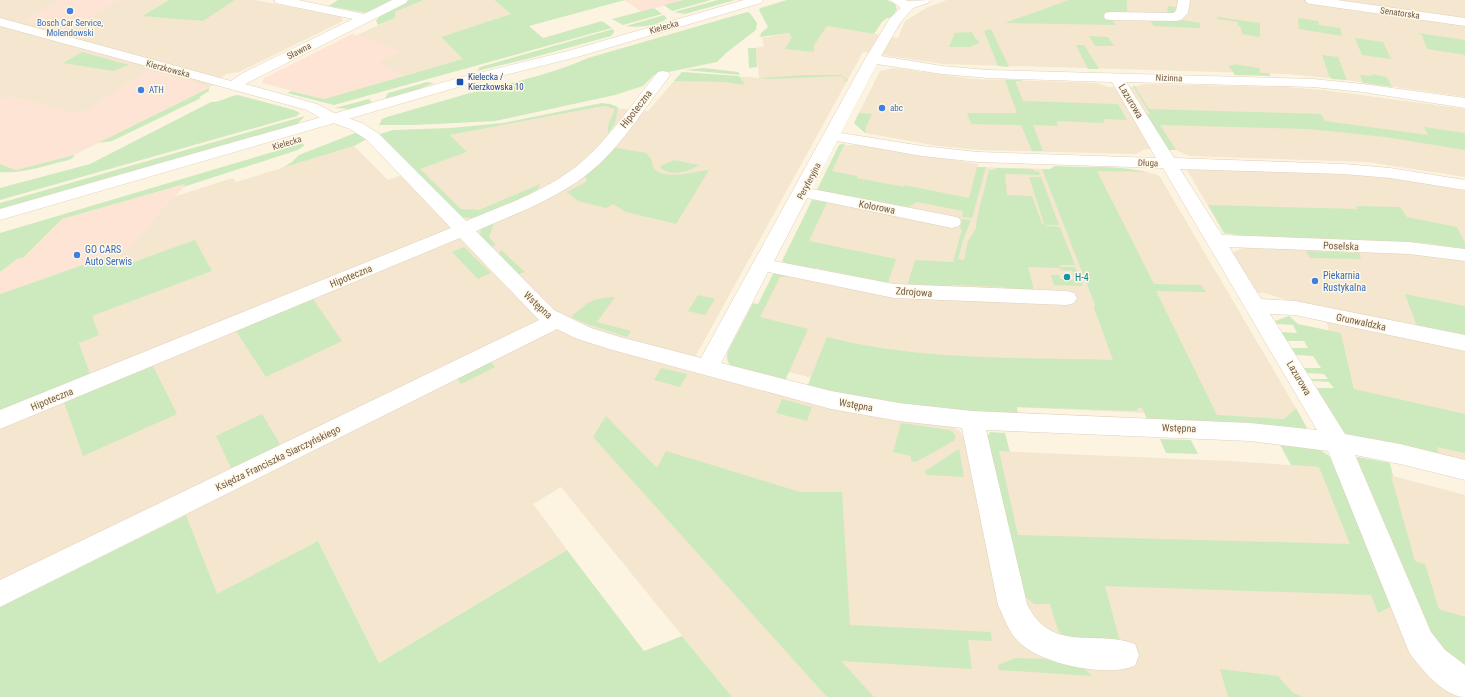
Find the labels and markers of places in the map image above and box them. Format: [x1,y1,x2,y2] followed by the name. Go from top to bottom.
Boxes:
[65,6,75,16] marker: Bosch Car Service, Molendowski
[37,18,103,38] place label: Bosch Car Service, Molendowski
[468,72,524,92] place label: Kielecka / Kierzkowska 10
[455,77,465,87] marker: Kielecka / Kierzkowska 10
[136,85,146,95] marker: ATH
[149,85,164,95] place label: ATH
[877,103,887,113] marker: abc
[890,103,903,113] place label: abc
[85,244,133,267] place label: GO CARS Auto Serwis
[72,250,82,260] marker: GO CARS Auto Serwis
[1323,270,1366,293] place label: Piekarnia Rustykalna
[1062,272,1072,282] marker: H-4
[1075,272,1089,283] place label: H-4
[1310,276,1320,286] marker: Piekarnia Rustykalna

